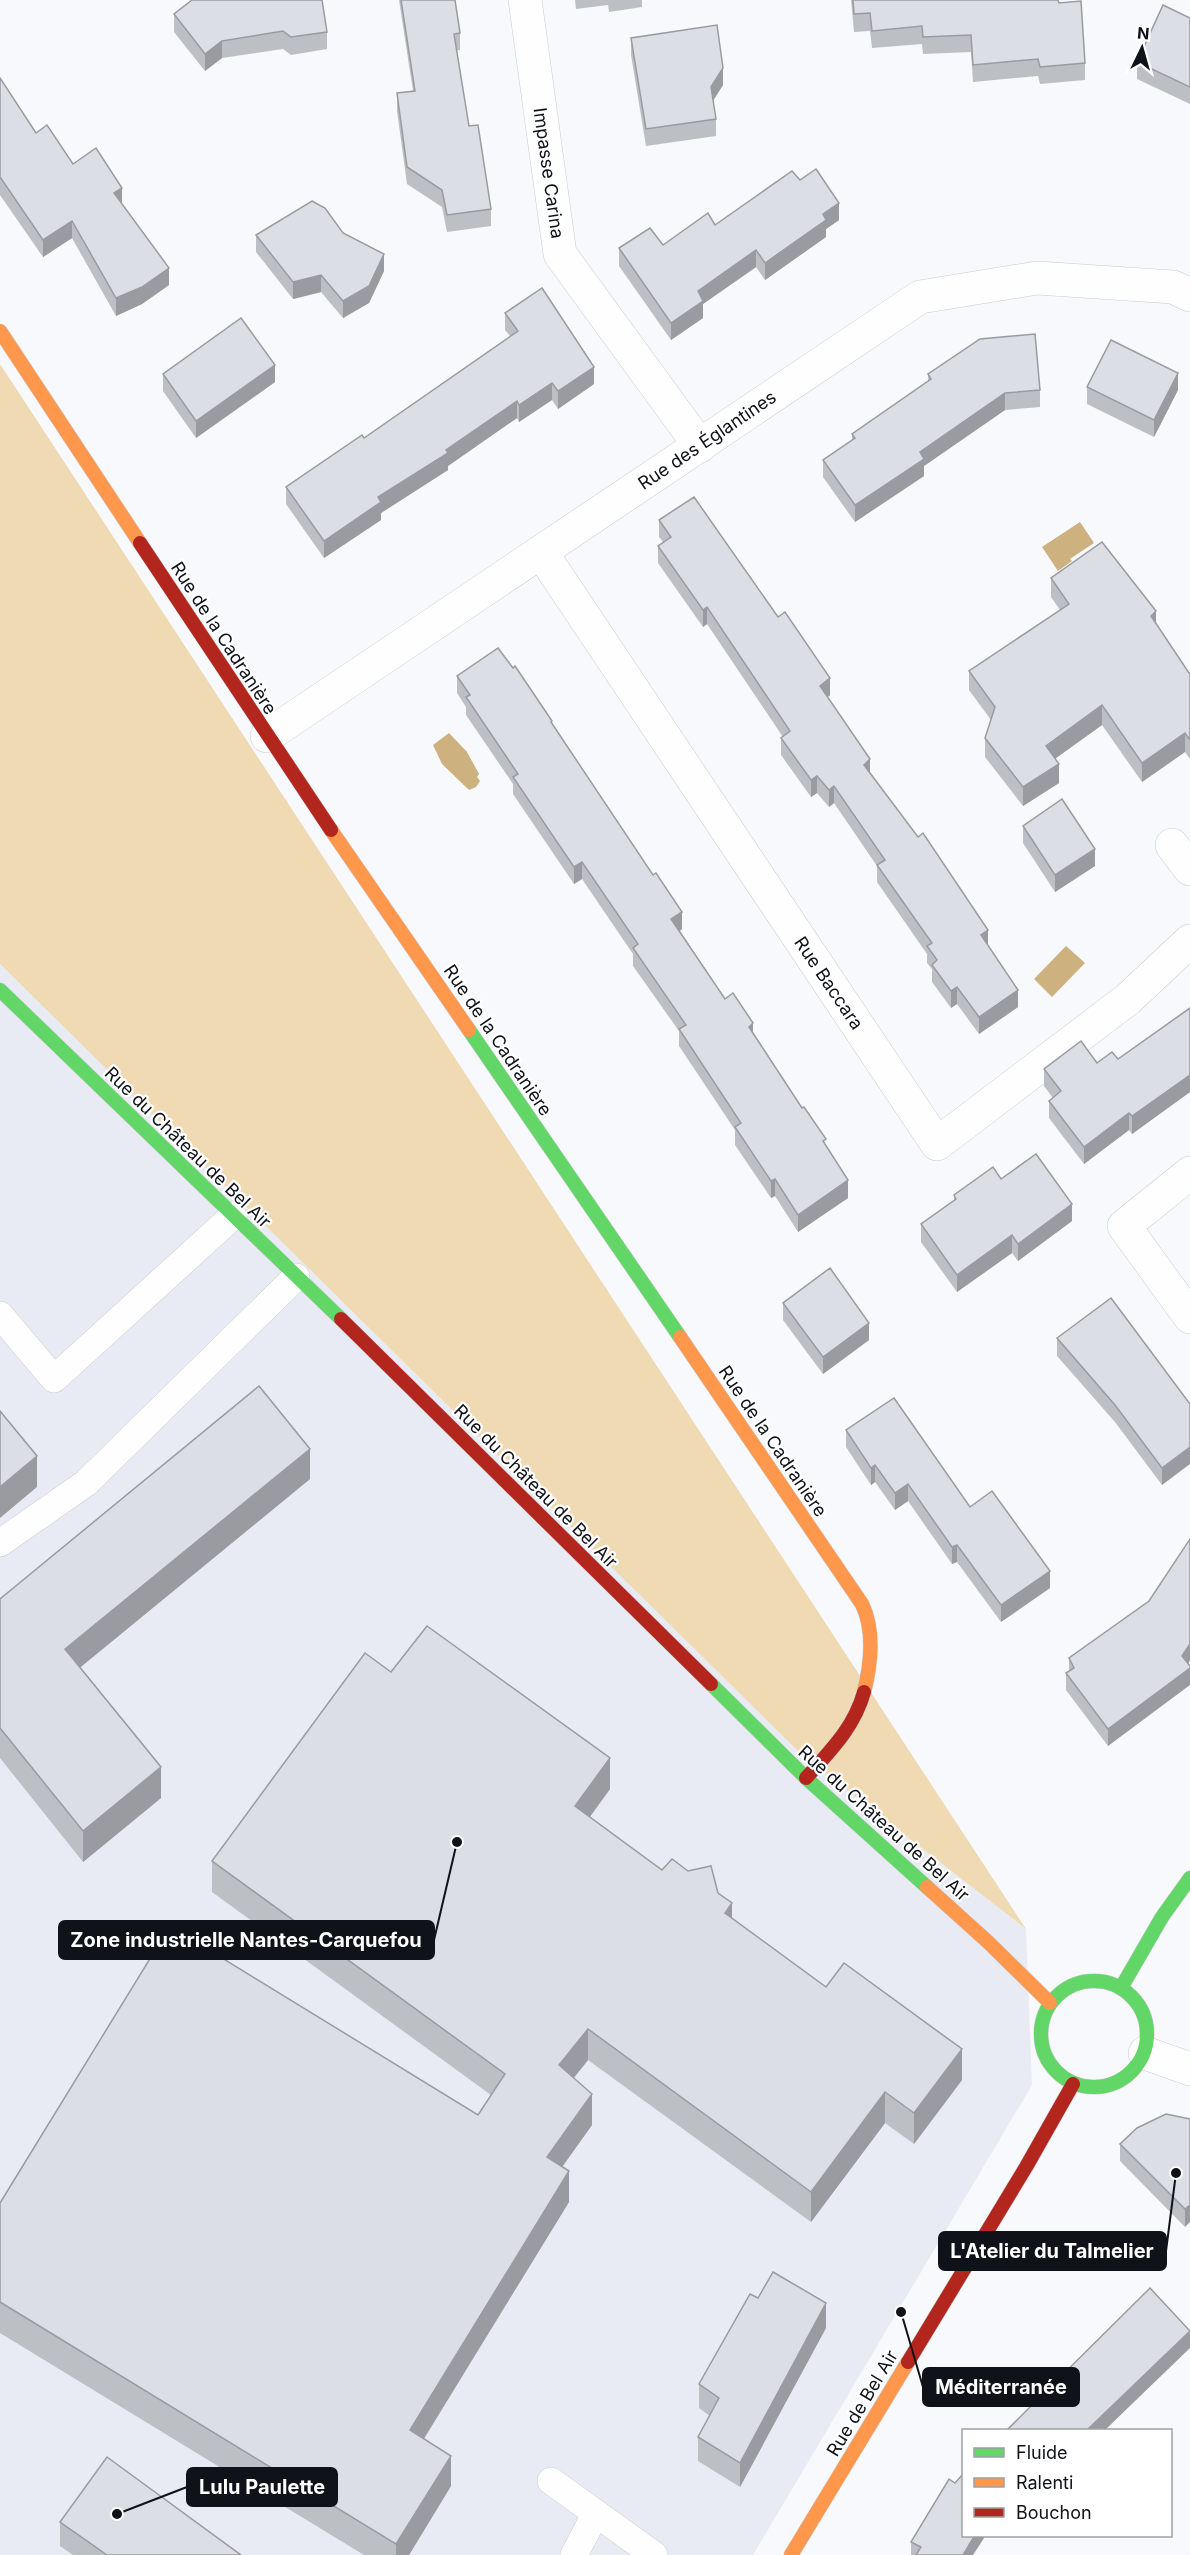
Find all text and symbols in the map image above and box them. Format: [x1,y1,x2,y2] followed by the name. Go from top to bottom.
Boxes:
[1112,18,1172,78] north arrow
[1136,23,1150,44] text: N
[529,106,569,240] street label: Impasse Carina
[634,385,780,494] street label: Rue des Églantines
[167,558,281,718] street label: Rue de la Cadranière
[790,933,868,1033] street label: Rue Baccara
[440,961,556,1119] street label: Rue de la Cadranière
[101,1062,275,1232] street label: Rue du Château de Bel Air
[715,1362,831,1520] street label: Rue de la Cadranière
[450,1400,622,1572] street label: Rue du Château de Bel Air
[794,1741,974,1905] street label: Rue du Château de Bel Air
[59,1921,434,1959] callout: Zone industrielle Nantes-Carquefou
[70,1928,422,1952] text: Zone industrielle Nantes-Carquefou
[939,2232,1166,2270] callout: L'Atelier du Talmelier
[950,2239,1154,2263] text: L'Atelier du Talmelier
[822,2346,902,2460] street label: Rue de Bel Air
[923,2368,1079,2406] callout: Méditerranée
[935,2375,1067,2399] text: Méditerranée
[962,2429,1172,2537] legend
[1016,2442,1068,2463] text: Fluide
[187,2468,337,2506] callout: Lulu Paulette
[1016,2472,1073,2493] text: Ralenti
[199,2475,325,2499] text: Lulu Paulette
[1016,2502,1092,2523] text: Bouchon

